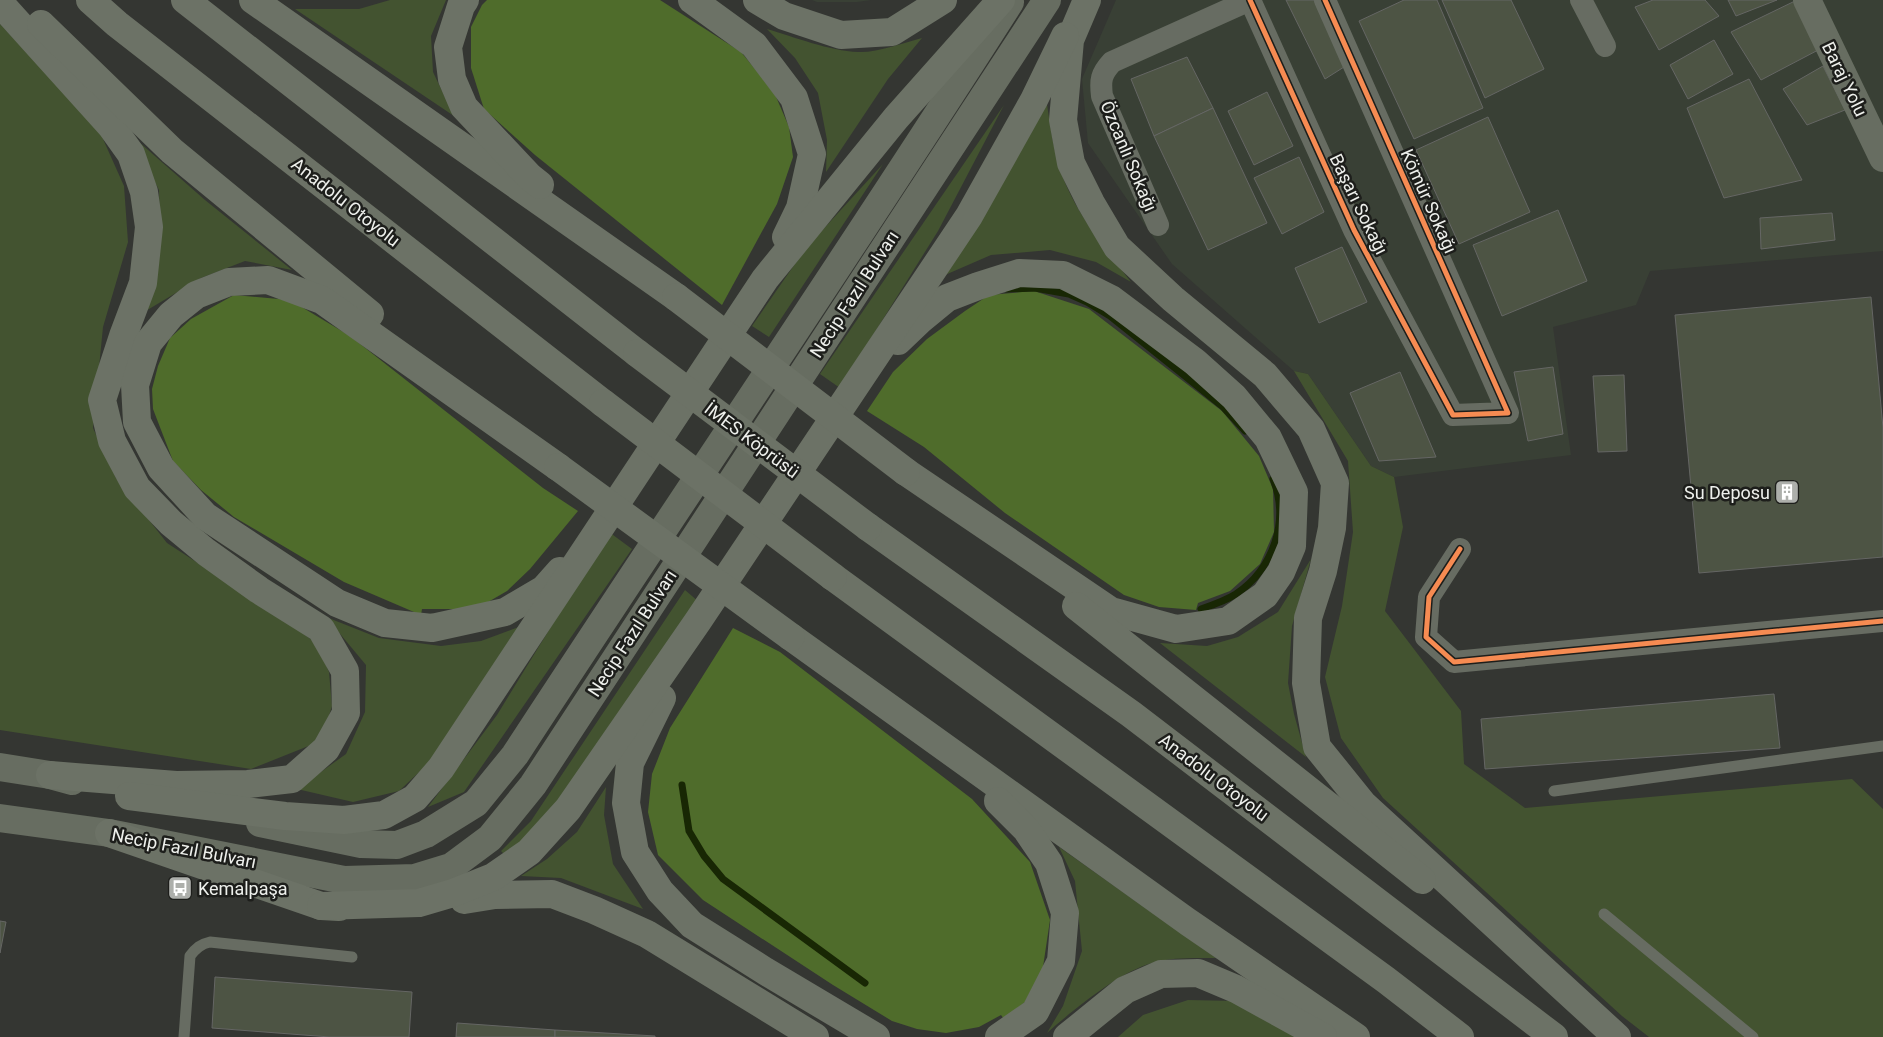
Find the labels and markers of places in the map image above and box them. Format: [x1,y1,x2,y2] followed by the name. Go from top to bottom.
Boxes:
[1774,479,1800,505] building icon: Su Deposu
[1684,482,1770,503] place label: Su Deposu
[167,875,193,901] bus stop icon: Kemalpaşa
[198,878,288,899] place label: Kemalpaşa

